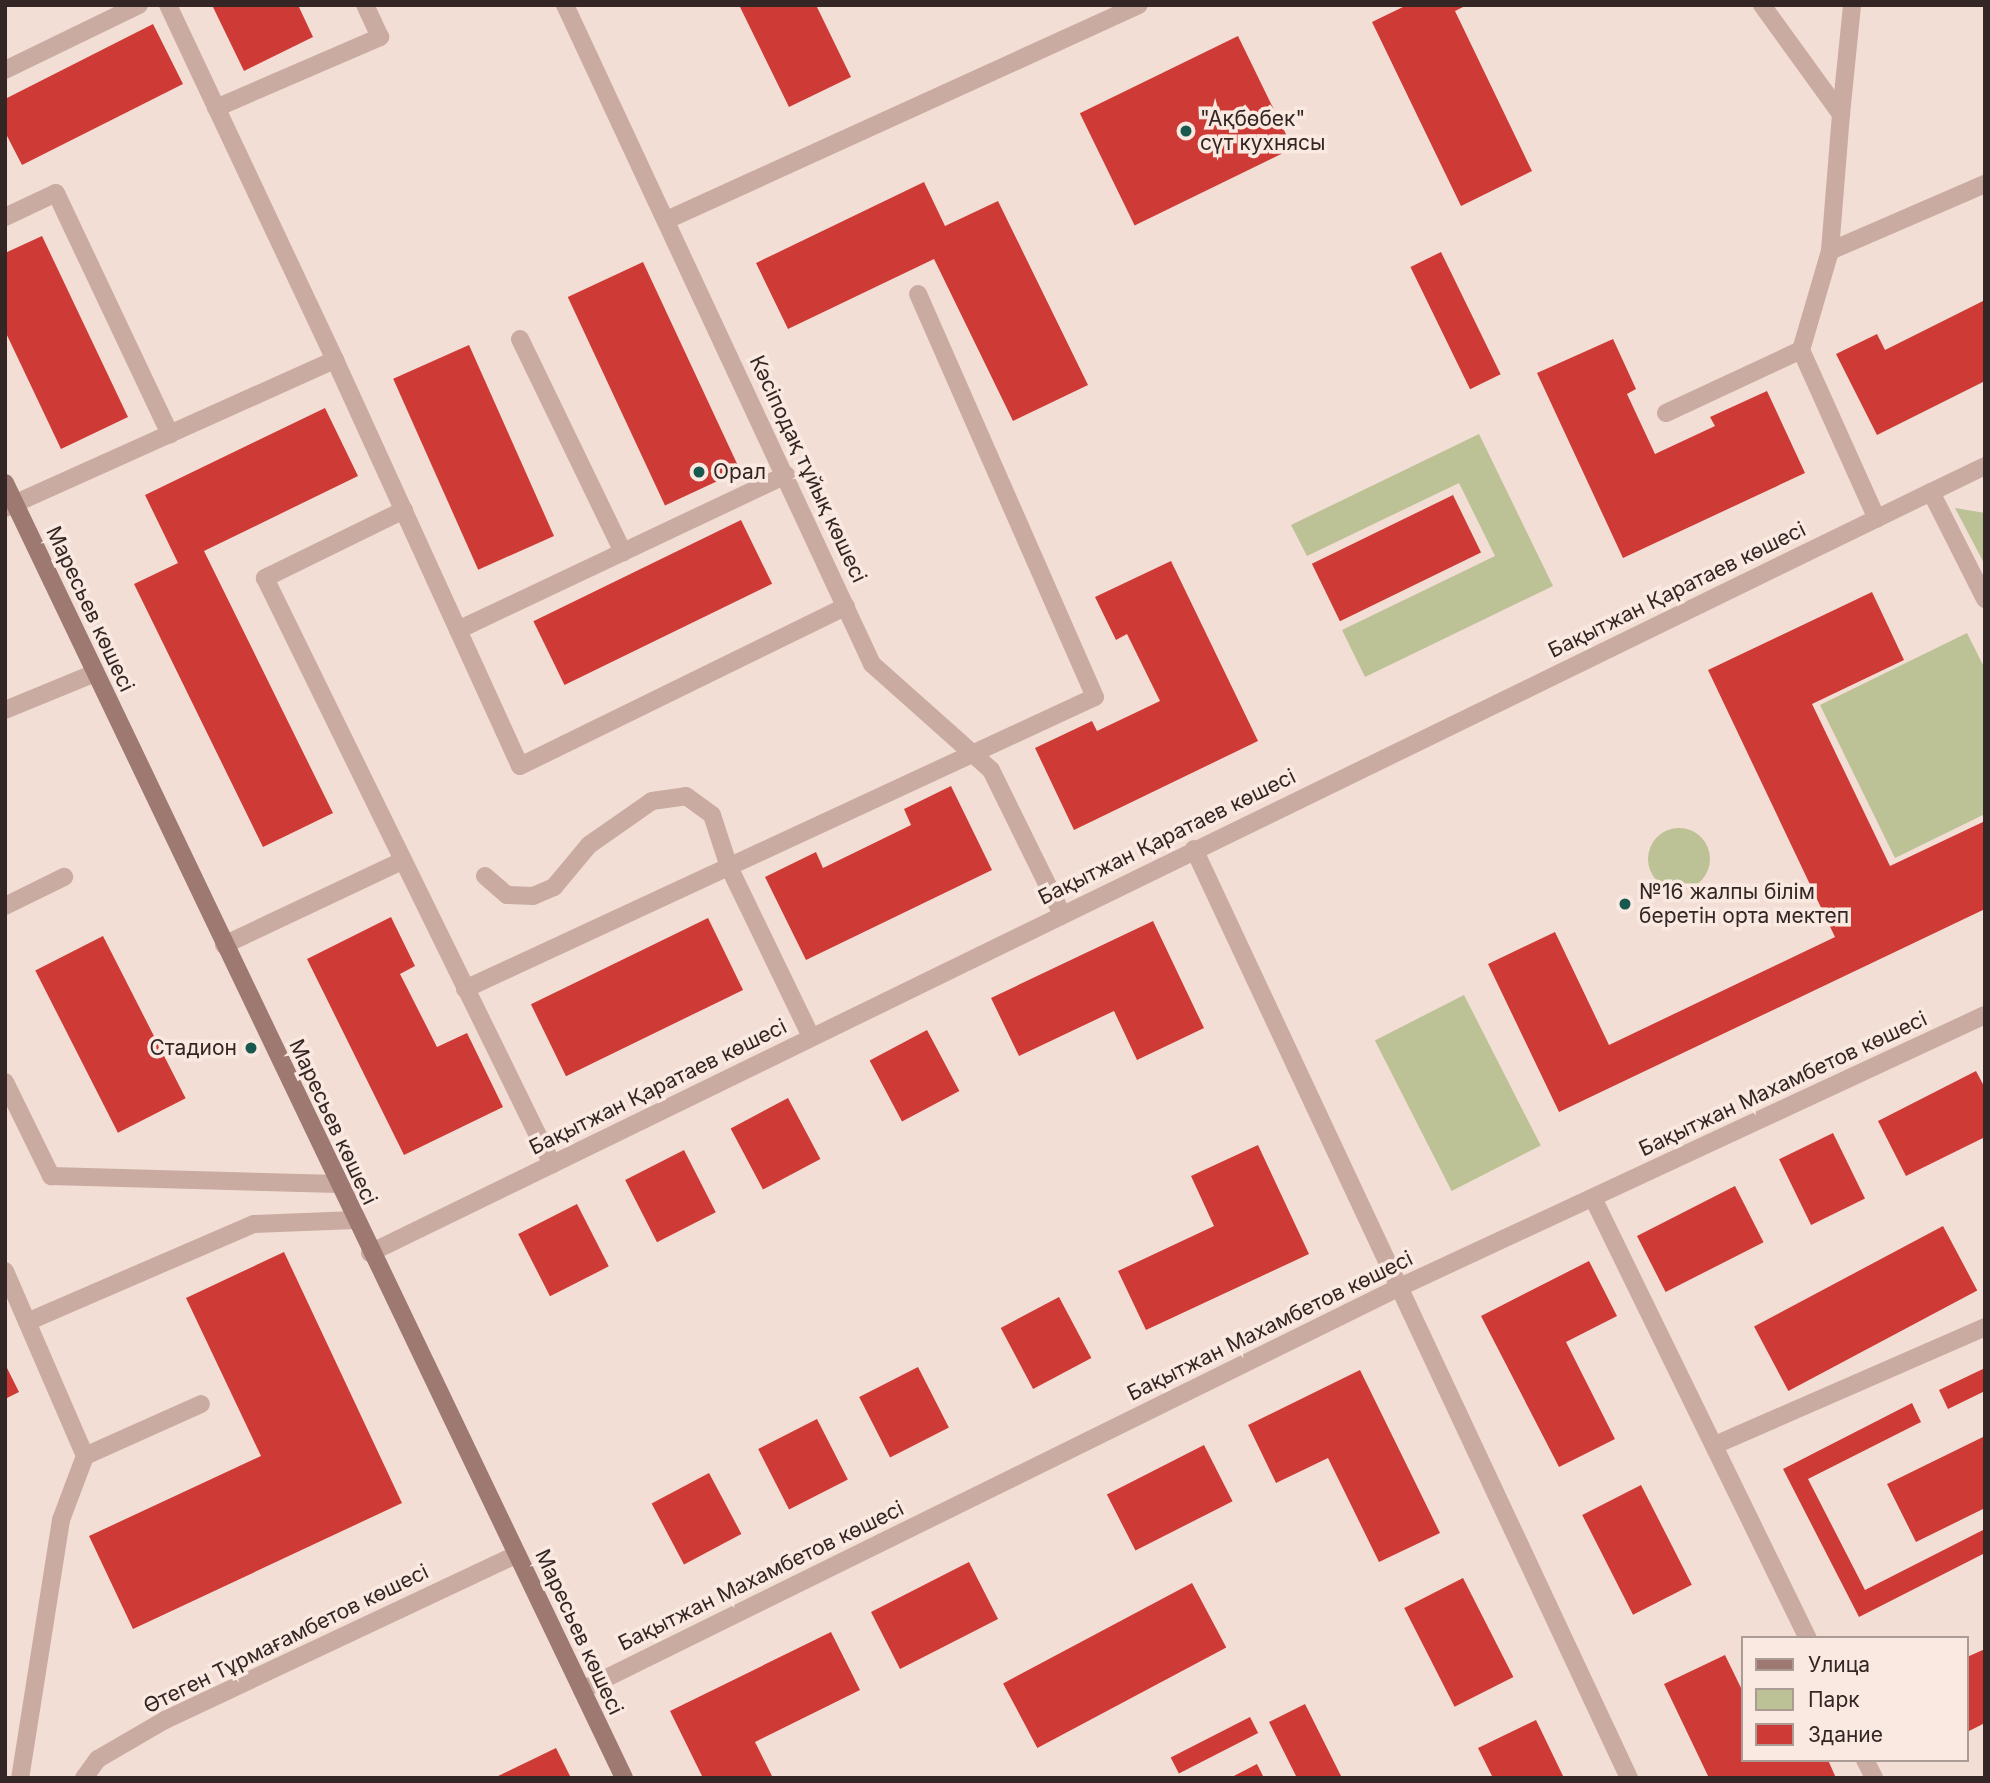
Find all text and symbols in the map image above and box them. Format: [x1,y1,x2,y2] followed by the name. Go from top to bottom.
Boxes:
[1200,106,1326,156] place label: "Ақбөбек" сүт кухнясы
[1178,123,1194,139] marker: "Ақбөбек" сүт кухнясы
[744,351,872,587] street label: Кәсіподақ тұйық көшесі
[713,459,766,485] place label: Орал
[691,464,707,480] marker: Орал
[1544,517,1810,663] street label: Бақытжан Қаратаев көшесі
[41,522,139,696] street label: Маресьев көшесі
[1034,764,1300,910] street label: Бақытжан Қаратаев көшесі
[1639,879,1849,929] place label: №16 жалпы білім беретін орта мектеп
[1617,896,1633,912] marker: №16 жалпы білім беретін орта мектеп
[1635,1006,1931,1162] street label: Бақытжан Махамбетов көшесі
[525,1014,791,1160] street label: Бақытжан Қаратаев көшесі
[149,1035,237,1061] place label: Стадион
[284,1035,382,1209] street label: Маресьев көшесі
[243,1040,259,1056] marker: Стадион
[1123,1246,1417,1406] street label: Бақытжан Махамбетов көшесі
[614,1496,908,1656] street label: Бақытжан Махамбетов көшесі
[530,1545,628,1719] street label: Маресьев көшесі
[140,1559,432,1719] street label: Өтеген Тұрмағамбетов көшесі
[1742,1636,1969,1762] legend
[1808,1652,1870,1677] text: Улица
[1808,1687,1860,1712] text: Парк
[1808,1722,1883,1747] text: Здание

